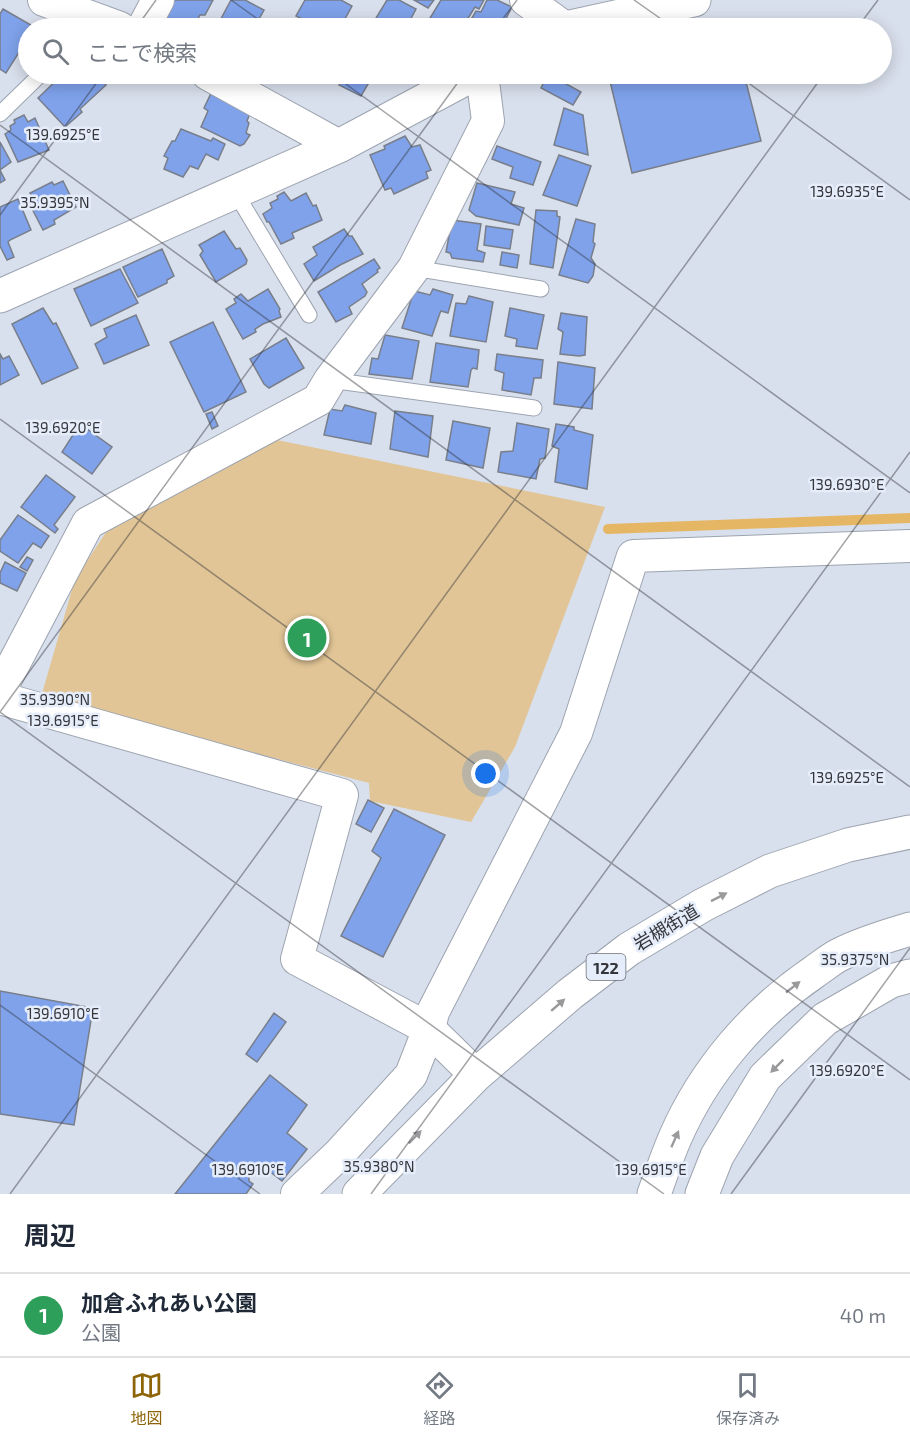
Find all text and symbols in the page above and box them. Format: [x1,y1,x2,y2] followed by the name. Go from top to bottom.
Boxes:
[18,18,892,84] search box
[39,35,72,68] icon: search
[87,39,197,65] text: ここで検索
[26,125,100,143] text: 139.6925°E
[810,182,884,200] text: 139.6935°E
[20,193,90,211] text: 35.9395°N
[26,418,100,436] text: 139.6920°E
[810,475,884,493] text: 139.6930°E
[288,616,326,660] pin: 1
[20,690,90,708] text: 35.9390°N
[27,711,99,729] text: 139.6915°E
[471,759,500,788] your location
[810,768,884,786] text: 139.6925°E
[711,892,728,901] one-way arrow
[629,899,703,955] street label: 岩槻街道
[821,950,889,968] text: 35.9375°N
[586,954,626,980] road number: 122
[785,980,801,993] one-way arrow
[550,999,565,1012] one-way arrow
[27,1004,99,1022] text: 139.6910°E
[770,1059,784,1073] one-way arrow
[810,1061,884,1079] text: 139.6920°E
[408,1130,422,1145] one-way arrow
[670,1130,680,1148] one-way arrow
[344,1157,414,1175] text: 35.9380°N
[212,1160,284,1178] text: 139.6910°E
[615,1160,687,1178] text: 139.6915°E
[24,1219,76,1250] text: 周辺
[81,1289,257,1315] text: 加倉ふれあい公園
[39,1303,48,1327] text: 1
[840,1303,886,1327] text: 40 m
[81,1320,121,1344] text: 公園
[130,1369,163,1429] tab: 地図
[423,1369,456,1429] tab: 経路
[716,1369,780,1429] tab: 保存済み

